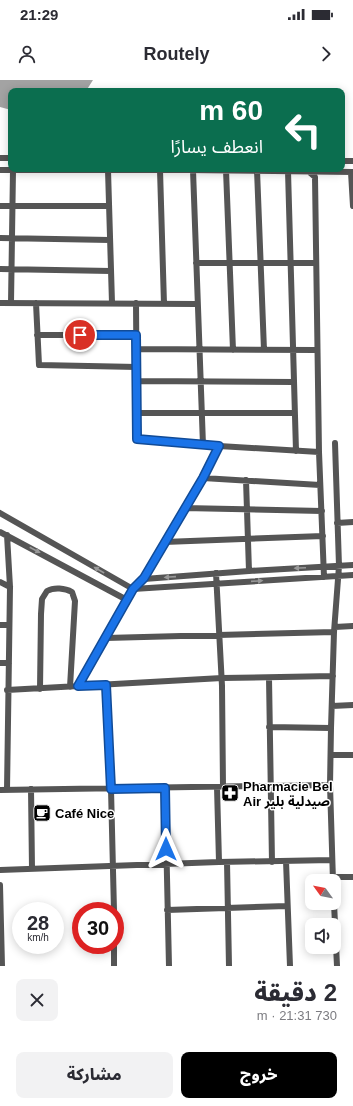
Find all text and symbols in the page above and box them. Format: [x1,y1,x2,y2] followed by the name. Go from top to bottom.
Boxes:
[20,6,58,23] text: 21:29
[16,43,38,65] icon: person
[315,43,337,65] icon: forward
[144,44,210,64] text: Routely
[199,95,263,126] text: 60 m
[277,104,329,156] icon: left
[171,137,263,157] text: انعطف يسارًا
[63,318,97,352] pin
[69,324,91,346] icon: arrive
[29,546,40,553] one-way arrow
[293,565,306,571] one-way arrow
[93,566,105,573] one-way arrow
[164,573,176,580] one-way arrow
[251,577,263,584] one-way arrow
[243,779,333,809] place label: Pharmacie Bel Air صيدلية بلير
[220,783,240,803] pharmacy icon: Pharmacie Bel Air صيدلية بلير
[32,803,52,823] cafe icon: Café Nice
[55,806,114,821] place label: Café Nice
[145,828,187,870] position arrow
[305,874,341,910] north arrow
[305,874,341,954] map controls
[72,902,124,954] speed limit sign: 30
[27,912,49,934] text: 28
[305,918,341,954] button: sound
[27,932,49,943] text: km/h
[16,979,58,1021] button: close
[254,979,337,1006] text: 2 دقيقة
[257,1008,337,1023] text: 730 m · 21:31
[16,1052,173,1098] button: مشاركة
[181,1052,337,1098] button: خروج

